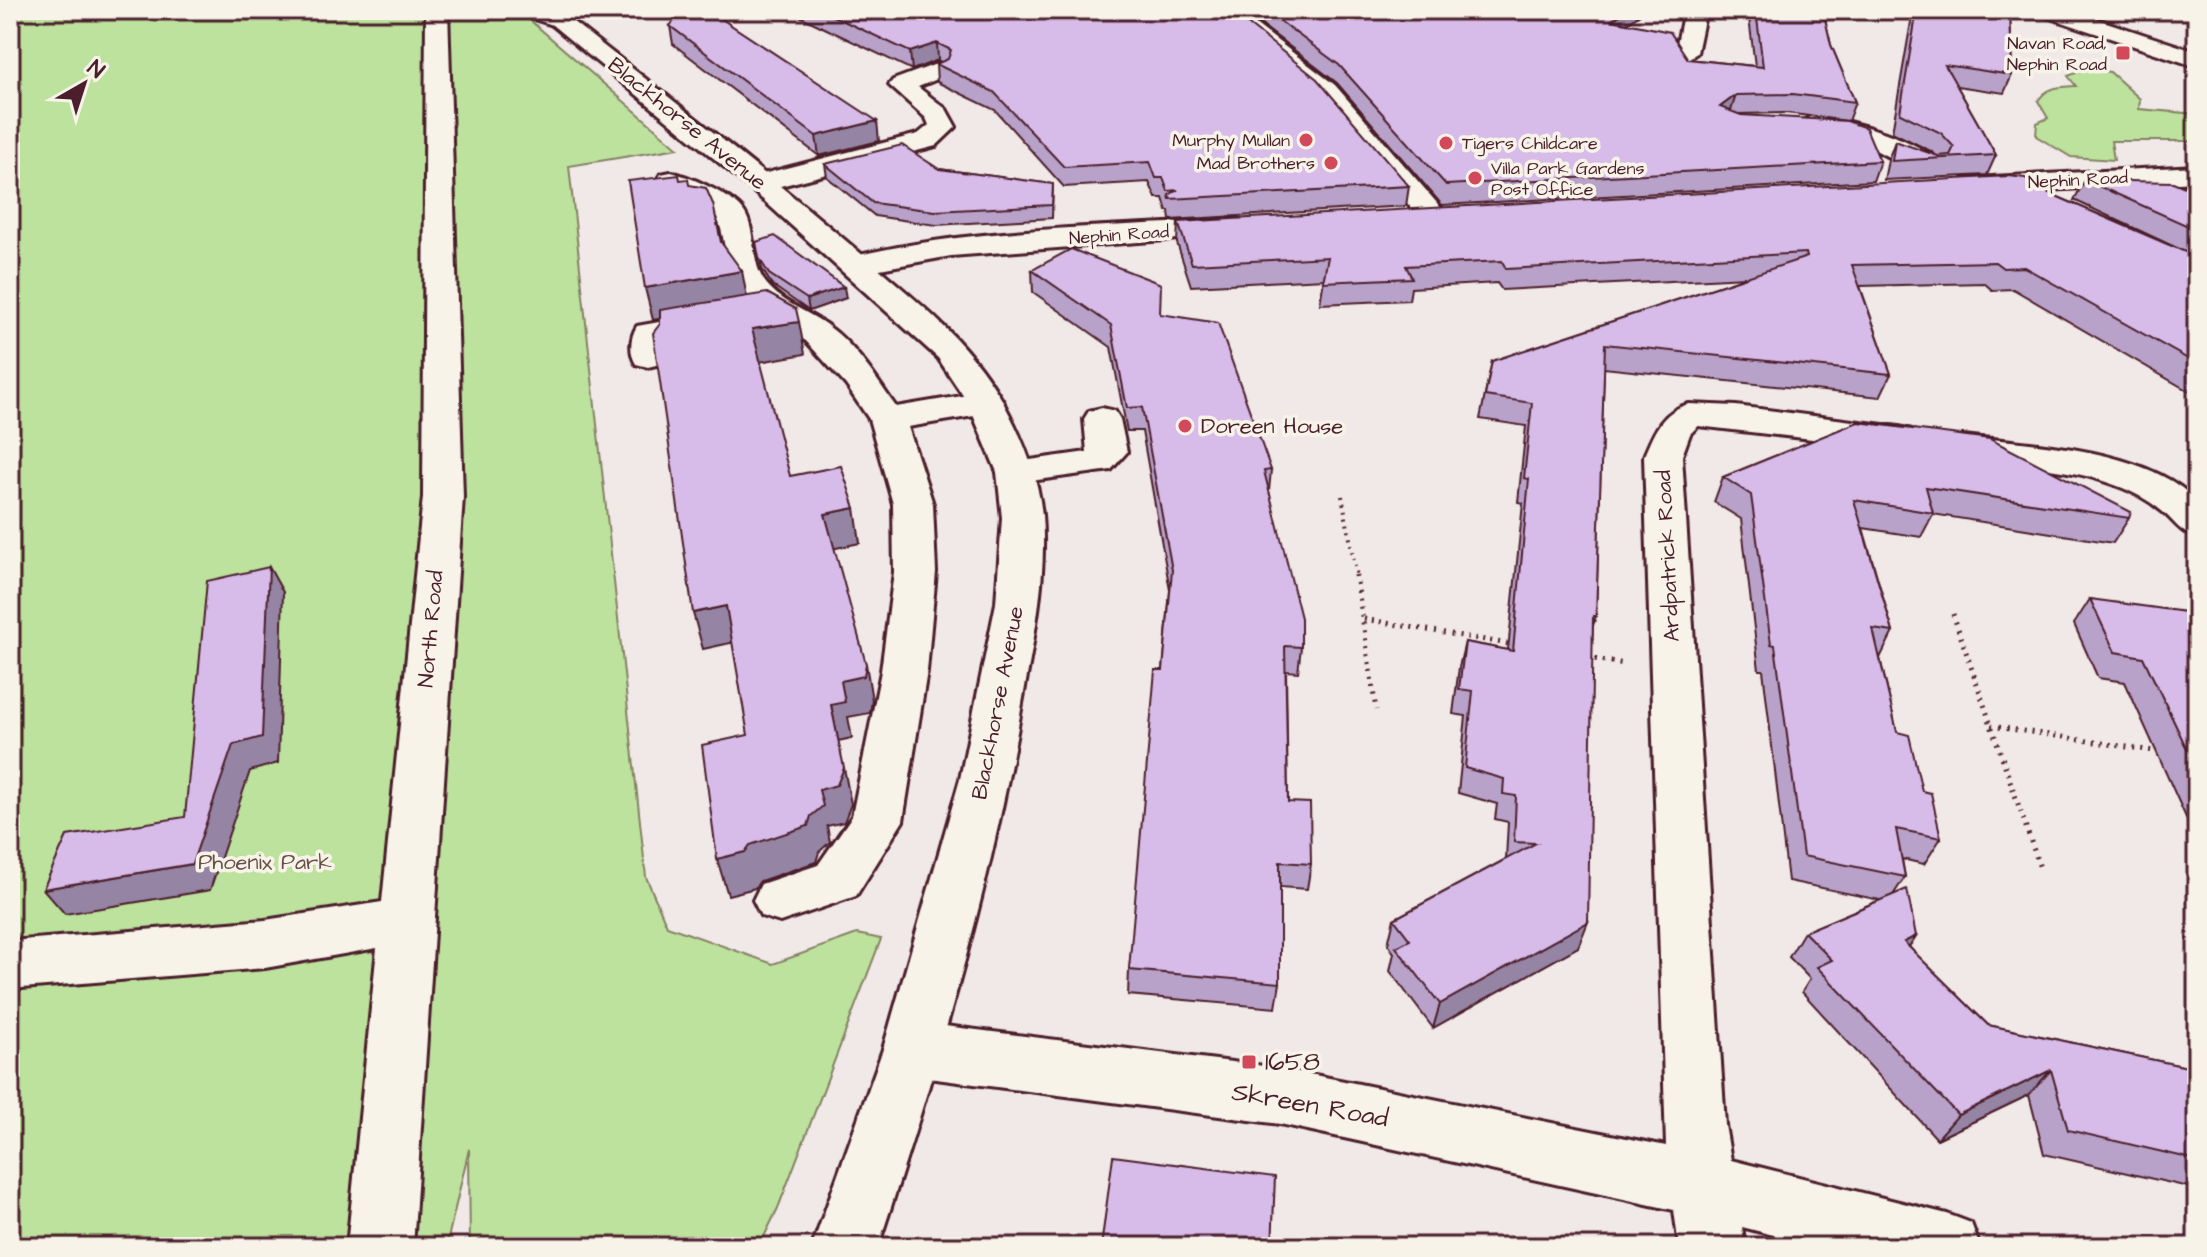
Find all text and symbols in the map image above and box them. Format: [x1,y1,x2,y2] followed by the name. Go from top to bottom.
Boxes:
[2007,31,2107,77] place label: Navan Road, Nephin Road
[44,44,124,124] north arrow
[2114,44,2132,62] marker: Navan Road, Nephin Road
[601,50,773,198] street label: Blackhorse Avenue
[81,53,111,86] text: N
[1172,128,1290,154] place label: Murphy Mullan
[1297,131,1315,149] marker: Murphy Mullan
[1462,131,1598,157] place label: Tigers Childcare
[1437,134,1455,152] marker: Tigers Childcare
[1197,151,1315,176] place label: Mad Brothers
[1322,154,1340,172] marker: Mad Brothers
[1491,156,1644,202] place label: Villa Park Gardens Post Office
[2027,165,2129,195] street label: Nephin Road
[1466,169,1484,187] marker: Villa Park Gardens Post Office
[1068,219,1170,251] street label: Nephin Road
[1201,411,1343,442] place label: Doreen House
[1176,417,1194,435] marker: Doreen House
[1648,469,1688,643] street label: Ardpatrick Road
[410,569,452,689] street label: North Road
[964,604,1032,802] street label: Blackhorse Avenue
[198,847,332,878] park label: Phoenix Park
[1265,1044,1320,1080] place label: 1658
[1240,1053,1258,1071] marker: 1658
[1229,1074,1391,1136] street label: Skreen Road

